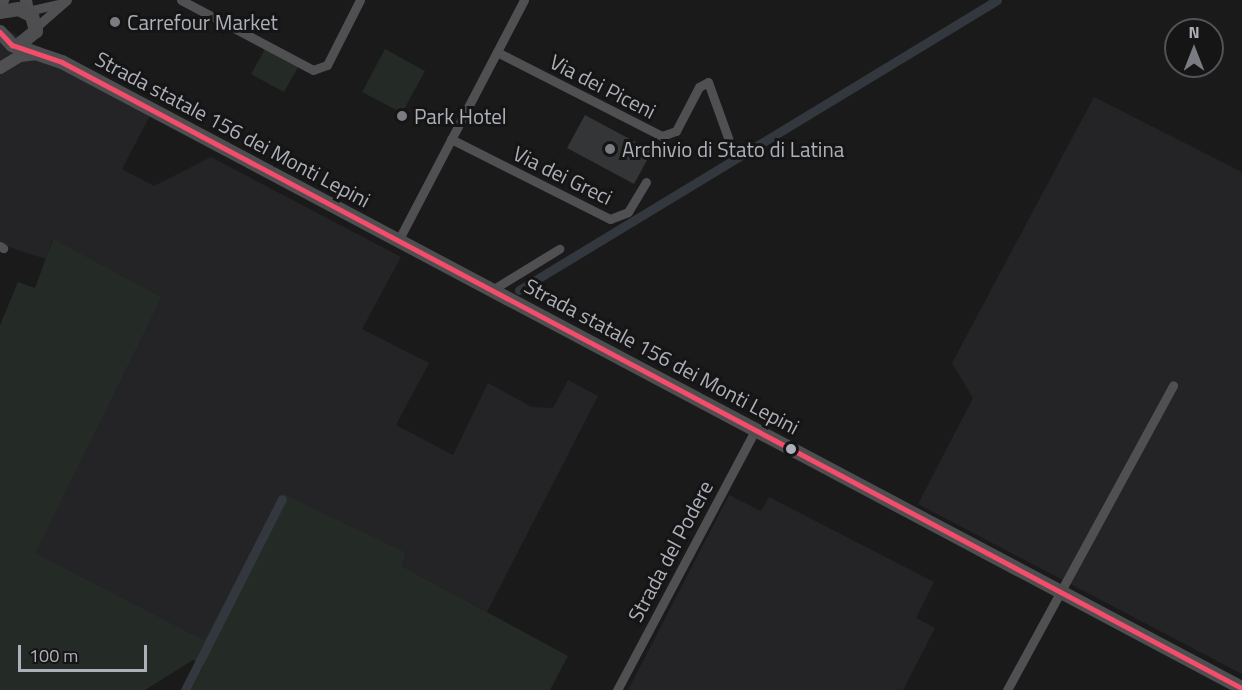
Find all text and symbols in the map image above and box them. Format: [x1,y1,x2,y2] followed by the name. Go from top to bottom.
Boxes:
[127,9,278,35] place label: Carrefour Market
[108,15,122,29] marker: Carrefour Market
[1164,18,1224,78] north arrow
[1188,20,1200,44] text: N
[91,46,375,212] street label: Strada statale 156 dei Monti Lepini
[546,49,660,123] street label: Via dei Piceni
[414,103,507,129] place label: Park Hotel
[395,109,409,123] marker: Park Hotel
[622,136,844,162] place label: Archivio di Stato di Latina
[509,140,617,210] street label: Via dei Greci
[603,142,617,156] marker: Archivio di Stato di Latina
[520,273,804,439] street label: Strada statale 156 dei Monti Lepini
[785,443,797,455] unlabelled marker
[622,476,718,626] street label: Strada del Podere
[21,633,150,671] scale bar
[29,642,78,669] text: 100 m

